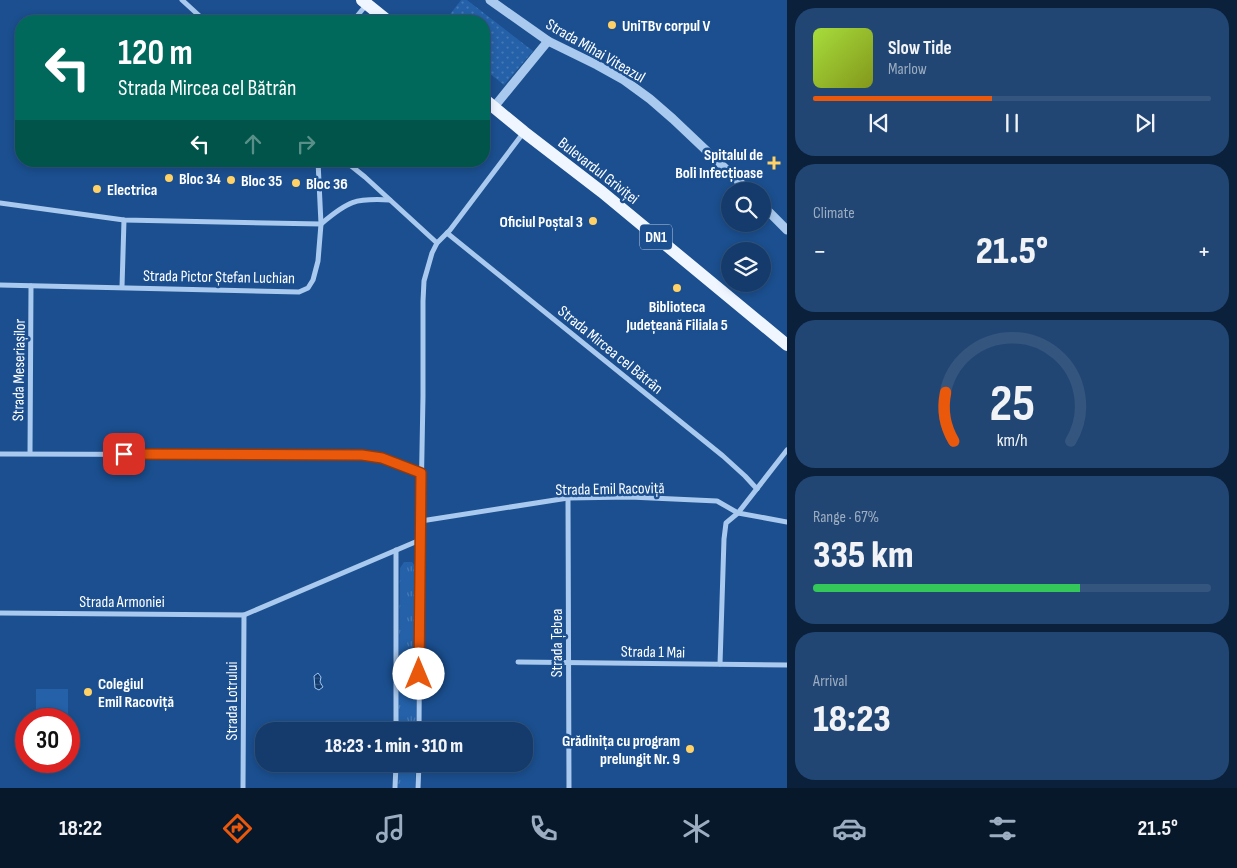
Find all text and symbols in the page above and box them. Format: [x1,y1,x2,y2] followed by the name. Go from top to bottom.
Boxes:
[542,15,648,87] street label: Strada Mihai Viteazul
[622,17,711,36] place label: UniTBv corpul V
[606,19,618,31] marker: UniTBv corpul V
[118,32,193,75] text: 120 m
[35,35,100,100] icon: left
[888,37,952,60] text: Slow Tide
[888,60,927,79] text: Marlow
[118,75,296,102] text: Strada Mircea cel Bătrân
[865,109,893,137] icon: previous
[998,109,1026,137] icon: pause
[1131,109,1159,137] icon: next
[186,130,214,158] icon: left
[239,130,267,158] icon: ahead
[292,130,320,158] icon: right
[554,134,642,209] street label: Bulevardul Griviței
[675,146,763,183] place label: Spitalul de Boli Infecțioase
[767,156,781,170] marker: Spitalul de Boli Infecțioase
[179,170,221,189] place label: Bloc 34
[163,172,175,184] marker: Bloc 34
[241,172,282,191] place label: Bloc 35
[225,174,237,186] marker: Bloc 35
[306,175,348,194] place label: Bloc 36
[290,177,302,189] marker: Bloc 36
[107,181,157,200] place label: Electrica
[721,182,771,292] map controls
[721,182,771,232] button: search
[91,183,103,195] marker: Electrica
[813,204,855,223] text: Climate
[499,213,583,232] place label: Oficiul Poștal 3
[587,215,599,227] marker: Oficiul Poștal 3
[640,224,672,250] road number: DN1
[976,229,1048,274] text: 21.5°
[813,235,827,268] text: −
[1197,235,1211,268] text: +
[721,242,771,292] button: layers
[143,267,295,288] street label: Strada Pictor Ștefan Luchian
[671,282,683,294] marker: Biblioteca Județeană Filiala 5
[625,298,728,335] place label: Biblioteca Județeană Filiala 5
[554,302,666,398] street label: Strada Mircea cel Bătrân
[9,318,30,421] street label: Strada Meseriașilor
[989,373,1035,436] text: 25
[997,430,1027,451] text: km/h
[103,433,145,475] pin
[110,440,138,468] icon: arrive
[555,479,665,500] street label: Strada Emil Racoviță
[813,508,879,527] text: Range · 67%
[813,533,914,578] text: 335 km
[79,593,165,612] street label: Strada Armoniei
[548,609,567,677] street label: Strada Țebea
[621,642,685,663] street label: Strada 1 Mai
[392,647,444,699] position arrow
[223,662,242,740] street label: Strada Lotrului
[813,672,847,691] text: Arrival
[98,675,174,712] place label: Colegiul Emil Racoviță
[82,686,94,698] marker: Colegiul Emil Racoviță
[813,697,891,742] text: 18:23
[15,708,80,773] speed limit sign: 30
[562,732,680,769] place label: Grădinița cu program prelungit Nr. 9
[325,735,463,758] text: 18:23 · 1 min · 310 m
[684,743,696,755] marker: Grădinița cu program prelungit Nr. 9
[220,811,255,846] icon: directions
[373,811,408,846] icon: music
[526,811,561,846] icon: phone
[679,811,714,846] icon: climate
[832,811,867,846] icon: car
[985,811,1020,846] icon: filters
[59,815,102,842] text: 18:22
[1138,815,1178,842] text: 21.5°

